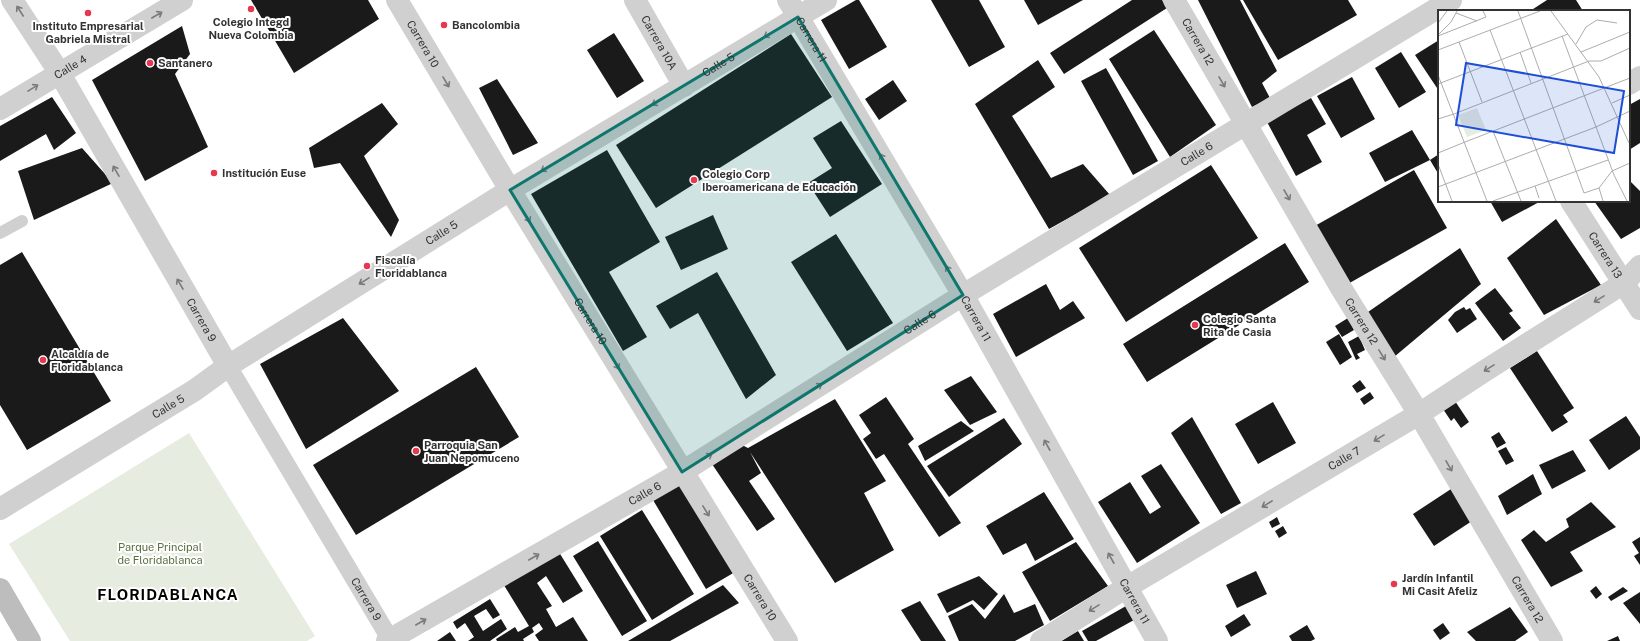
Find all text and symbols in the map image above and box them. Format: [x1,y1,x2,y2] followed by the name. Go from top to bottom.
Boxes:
[246,4,256,14] marker: Colegio Integd Nueva Colombia
[16,6,24,17] one-way arrow
[83,8,93,18] marker: Instituto Empresarial Gabriela Mistral
[151,10,163,18] one-way arrow
[1438,10,1630,202] inset map
[639,13,679,72] street label: Carrera 10A
[793,15,829,64] street label: Carrera 11
[208,16,294,41] place label: Colegio Integd Nueva Colombia
[1180,16,1217,68] street label: Carrera 12
[405,18,442,70] street label: Carrera 10
[452,19,520,31] place label: Bancolombia
[32,20,144,45] place label: Instituto Empresarial Gabriela Mistral
[439,20,449,30] marker: Bancolombia
[763,31,775,39] one-way arrow
[700,50,737,79] street label: Calle 5
[52,53,89,81] street label: Calle 4
[158,57,213,69] place label: Santanero
[145,58,155,68] marker: Santanero
[442,76,450,88] one-way arrow
[1218,76,1226,88] one-way arrow
[27,84,38,92] one-way arrow
[651,98,663,106] one-way arrow
[1178,139,1215,168] street label: Calle 6
[878,153,886,165] one-way arrow
[111,165,119,177] one-way arrow
[540,165,552,173] one-way arrow
[222,167,306,179] place label: Institución Euse
[209,168,219,178] marker: Institución Euse
[702,168,856,193] place label: Colegio Corp Iberoamericana de Educación
[689,175,699,185] marker: Colegio Corp Iberoamericana de Educación
[1284,189,1292,201] one-way arrow
[523,211,531,223] one-way arrow
[423,218,460,247] street label: Calle 5
[1586,230,1625,280] street label: Carrera 13
[375,254,447,279] place label: Fiscalía Floridablanca
[362,261,372,271] marker: Fiscalía Floridablanca
[945,266,953,277] one-way arrow
[359,277,370,285] one-way arrow
[176,278,184,290] one-way arrow
[959,294,994,343] street label: Carrera 11
[1594,295,1605,303] one-way arrow
[184,296,219,344] street label: Carrera 9
[572,296,610,347] street label: Carrera 10
[1343,296,1381,347] street label: Carrera 12
[902,308,938,337] street label: Calle 6
[1203,313,1276,338] place label: Colegio Santa Rita de Casia
[1190,320,1200,330] marker: Colegio Santa Rita de Casia
[51,348,123,373] place label: Alcaldía de Floridablanca
[1378,349,1386,360] one-way arrow
[38,355,48,365] marker: Alcaldía de Floridablanca
[612,358,620,369] one-way arrow
[1483,364,1494,372] one-way arrow
[811,383,822,392] one-way arrow
[150,392,187,421] street label: Calle 5
[1373,434,1385,442] one-way arrow
[424,439,520,464] place label: Parroquia San Juan Nepomuceno
[1043,439,1051,451] one-way arrow
[1326,444,1363,472] street label: Calle 7
[411,446,421,456] marker: Parroquia San Juan Nepomuceno
[701,452,713,460] one-way arrow
[1446,460,1454,472] one-way arrow
[626,479,663,507] street label: Calle 6
[1261,500,1273,508] one-way arrow
[702,505,710,516] one-way arrow
[117,541,203,566] park label: Parque Principal de Floridablanca
[1106,552,1114,564] one-way arrow
[528,553,540,561] one-way arrow
[741,572,779,623] street label: Carrera 10
[1402,572,1478,597] place label: Jardín Infantil Mi Casit Afeliz
[1509,574,1546,625] street label: Carrera 12
[349,575,384,623] street label: Carrera 9
[1117,576,1152,626] street label: Carrera 11
[1389,579,1399,589] marker: Jardín Infantil Mi Casit Afeliz
[97,586,239,603] district label: FLORIDABLANCA
[1088,604,1100,612] one-way arrow
[415,617,427,625] one-way arrow

